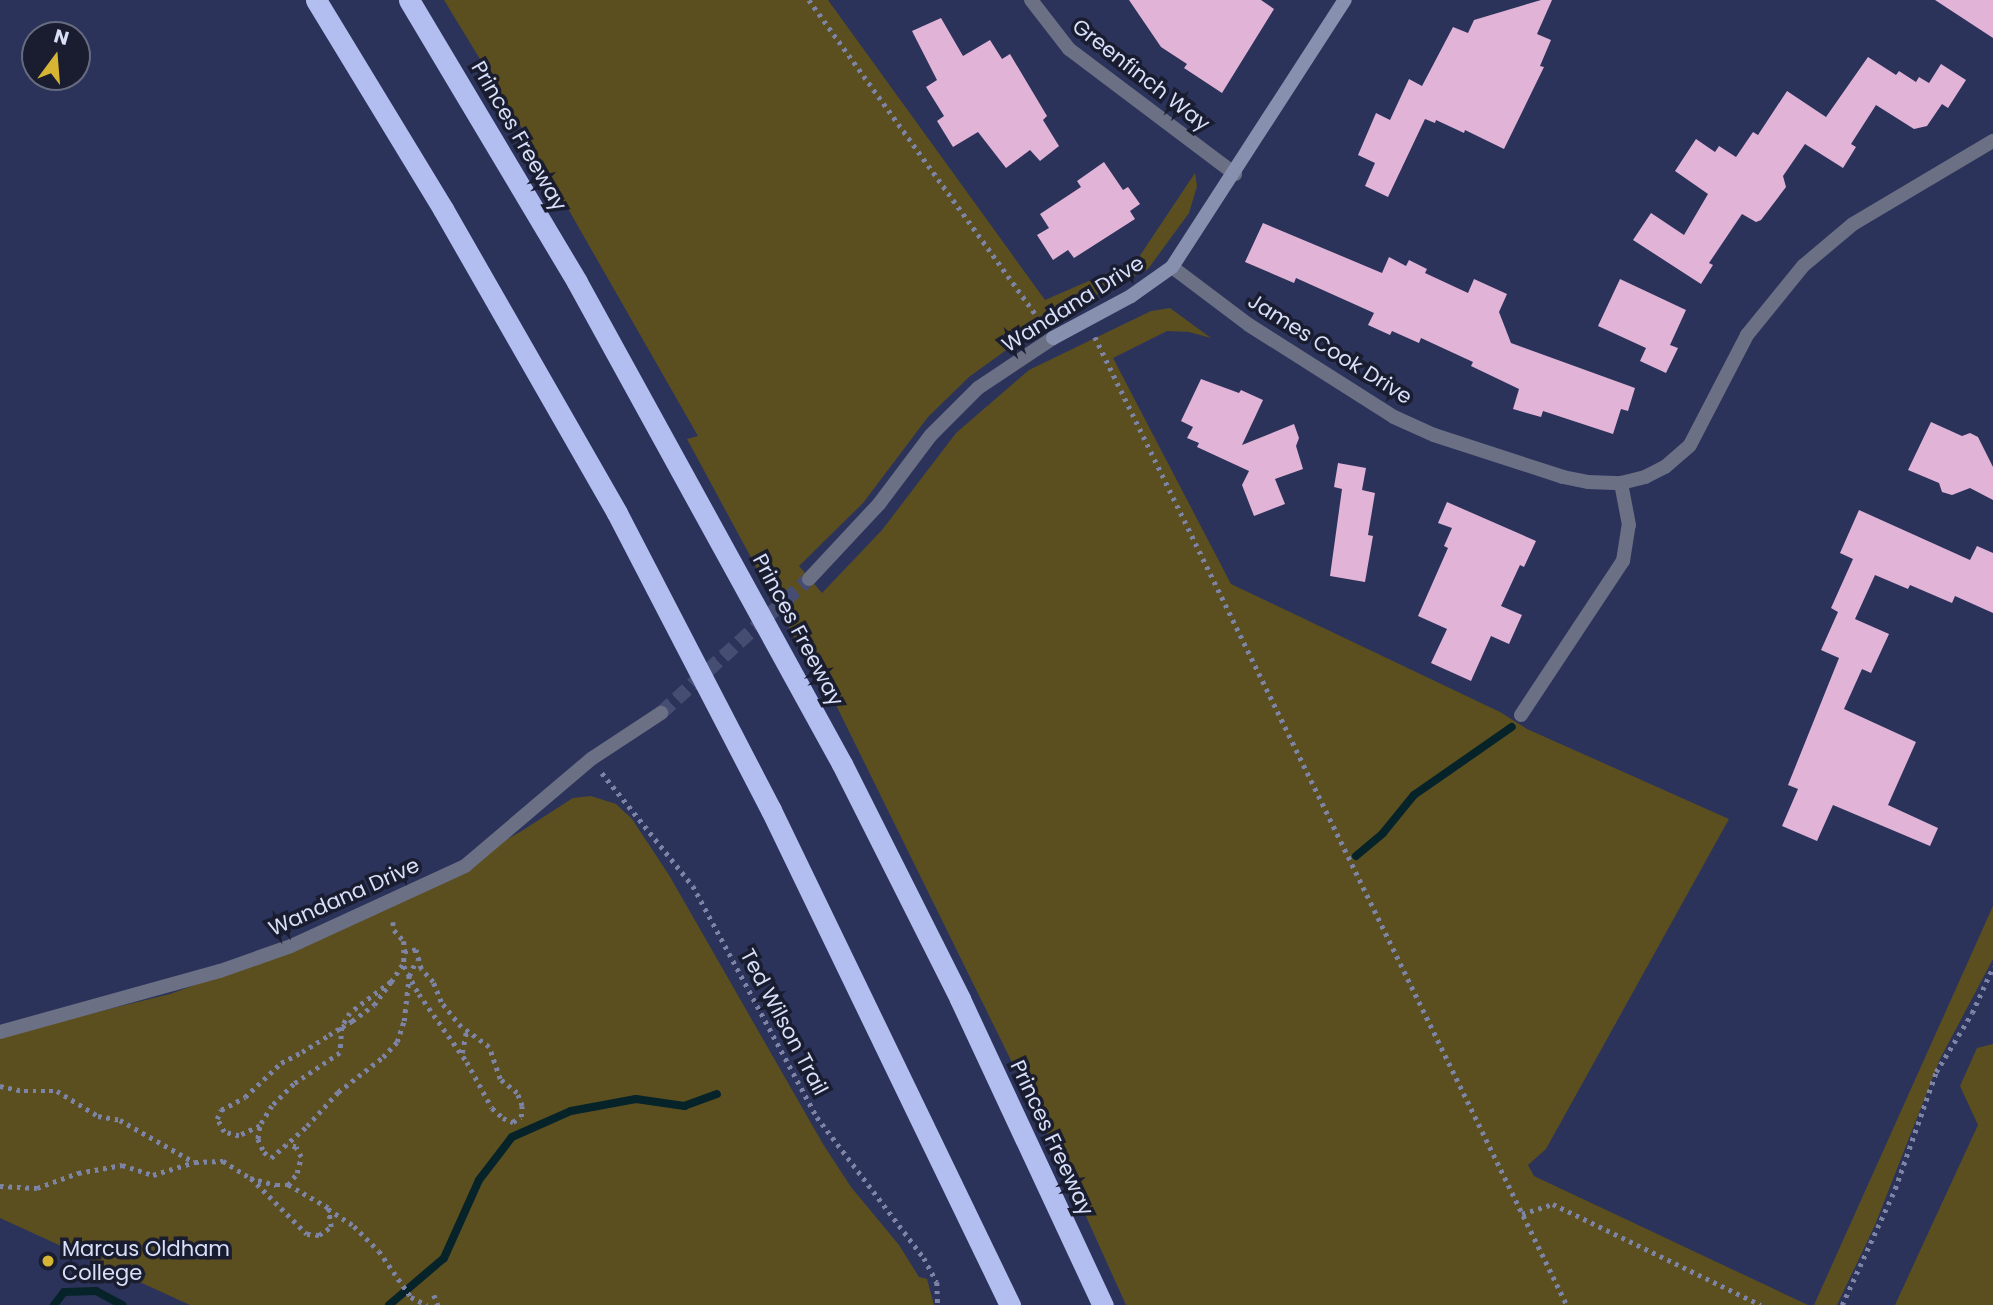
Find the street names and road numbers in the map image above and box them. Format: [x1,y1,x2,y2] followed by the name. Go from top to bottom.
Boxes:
[1067,14,1215,136] street label: Greenfinch Way
[466,57,572,215] street label: Princes Freeway
[997,250,1149,358] street label: Wandana Drive
[1243,288,1417,410] street label: James Cook Drive
[747,550,849,710] street label: Princes Freeway
[265,852,423,942] street label: Wandana Drive
[735,944,833,1100] street label: Ted Wilson Trail
[1005,1056,1099,1220] street label: Princes Freeway

